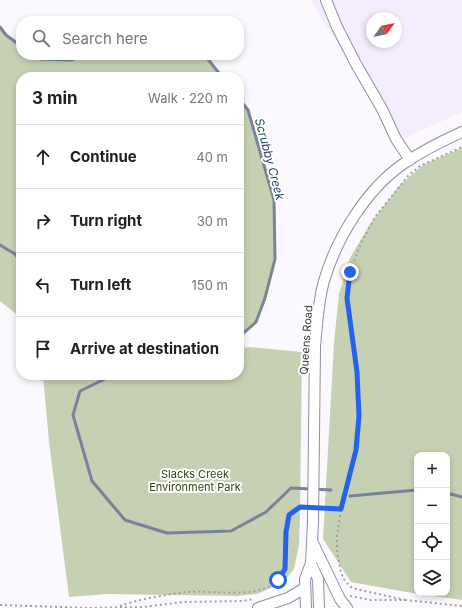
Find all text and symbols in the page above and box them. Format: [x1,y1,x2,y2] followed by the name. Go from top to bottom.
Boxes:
[366,12,402,48] north arrow
[16,16,244,60] search box
[30,27,52,49] icon: search
[62,29,148,48] text: Search here
[32,88,78,108] text: 3 min
[148,90,228,106] text: Walk · 220 m
[252,116,288,202] water label: Scrubby Creek
[32,146,54,168] icon: ahead
[70,147,137,166] text: Continue
[196,149,228,165] text: 40 m
[32,210,54,232] icon: right
[70,211,142,230] text: Turn right
[197,213,228,229] text: 30 m
[341,263,359,281] route end
[32,274,54,296] icon: left
[70,275,131,294] text: Turn left
[192,277,228,293] text: 150 m
[297,305,315,375] street label: Queens Road
[32,338,54,360] icon: arrive
[70,339,219,358] text: Arrive at destination
[414,452,450,596] map controls
[414,452,450,488] button: +
[149,467,241,494] park label: Slacks Creek Environment Park
[414,488,450,524] button: −
[414,524,450,560] button: locate
[414,560,450,596] button: layers
[269,571,287,589] route start

